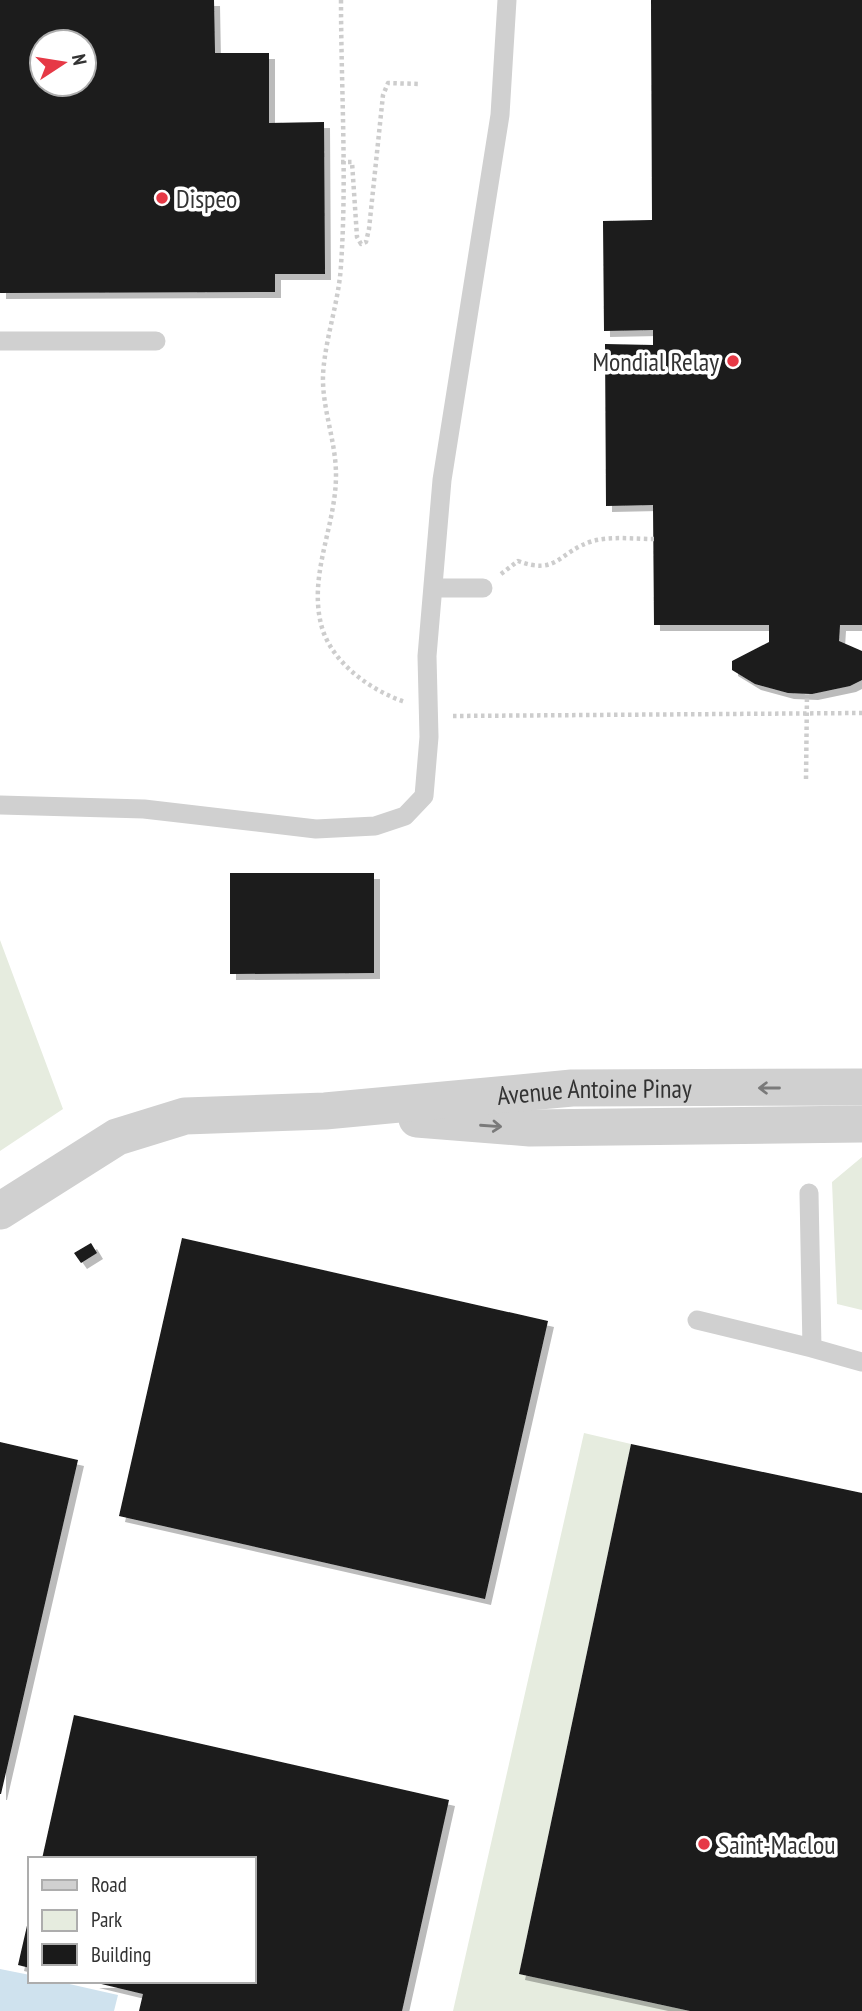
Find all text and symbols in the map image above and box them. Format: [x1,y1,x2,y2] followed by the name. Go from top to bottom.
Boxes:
[28,28,98,98] north arrow
[67,52,92,67] text: N
[176,182,237,215] place label: Dispeo
[154,190,170,206] marker: Dispeo
[592,345,719,378] place label: Mondial Relay
[725,353,741,369] marker: Mondial Relay
[496,1071,692,1111] street label: Avenue Antoine Pinay
[758,1081,781,1095] one-way arrow
[479,1120,502,1133] one-way arrow
[718,1828,836,1861] place label: Saint-Maclou
[696,1836,712,1852] marker: Saint-Maclou
[28,1857,256,1983] legend
[91,1871,127,1898] text: Road
[91,1906,122,1933] text: Park
[91,1941,151,1968] text: Building

